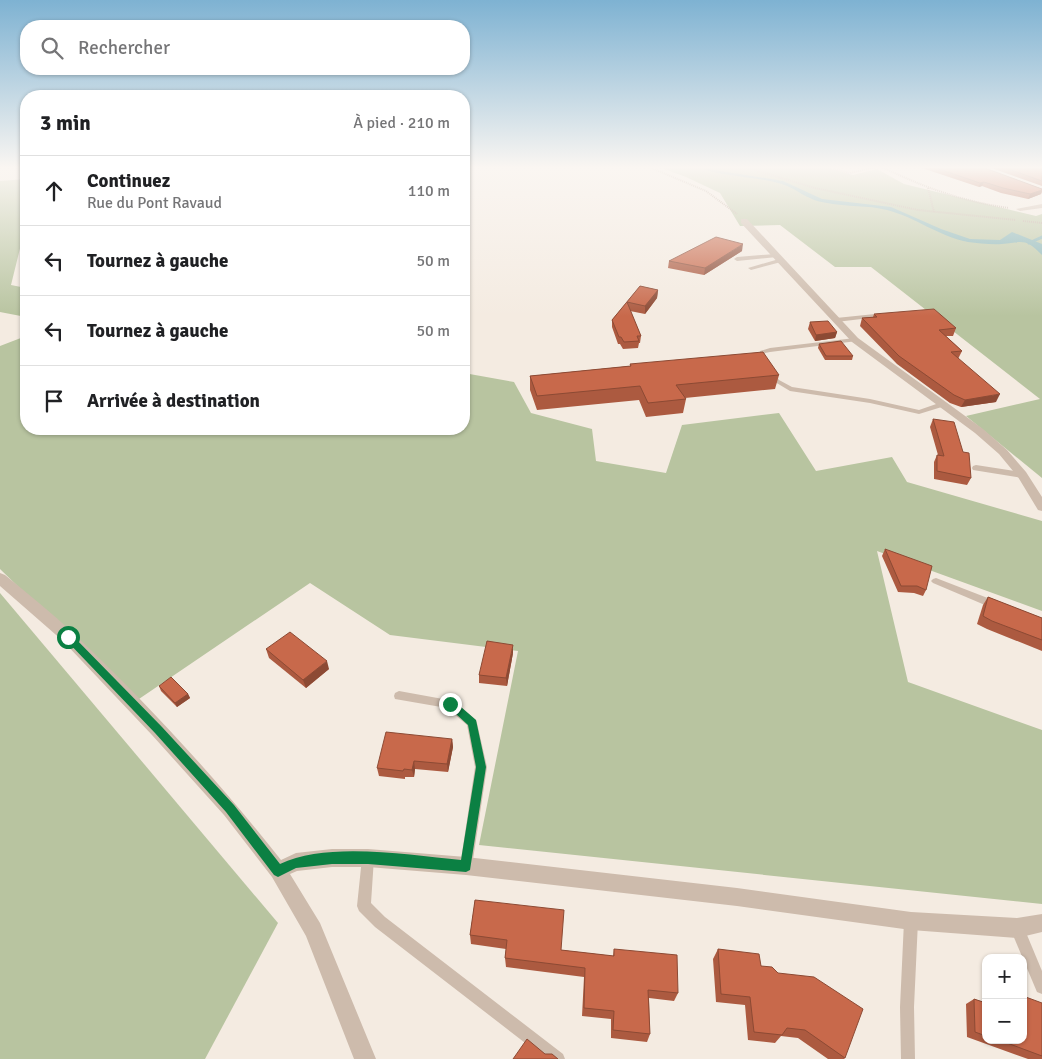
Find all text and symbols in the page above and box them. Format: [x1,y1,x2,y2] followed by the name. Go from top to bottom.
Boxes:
[20,20,470,75] search box
[38,34,66,62] icon: search
[78,36,170,60] text: Rechercher
[40,110,91,136] text: 3 min
[353,113,450,133] text: À pied · 210 m
[87,169,170,193] text: Continuez
[40,177,68,205] icon: ahead
[408,181,450,201] text: 110 m
[87,193,222,213] text: Rue du Pont Ravaud
[40,247,68,275] icon: left
[87,249,228,273] text: Tournez à gauche
[416,251,450,271] text: 50 m
[40,317,68,345] icon: left
[87,319,228,343] text: Tournez à gauche
[416,321,450,341] text: 50 m
[40,387,68,415] icon: arrive
[87,389,260,413] text: Arrivée à destination
[57,626,80,649] route start
[439,693,462,716] route end
[982,954,1027,1044] map controls
[982,954,1027,999] button: +
[982,999,1027,1044] button: −

